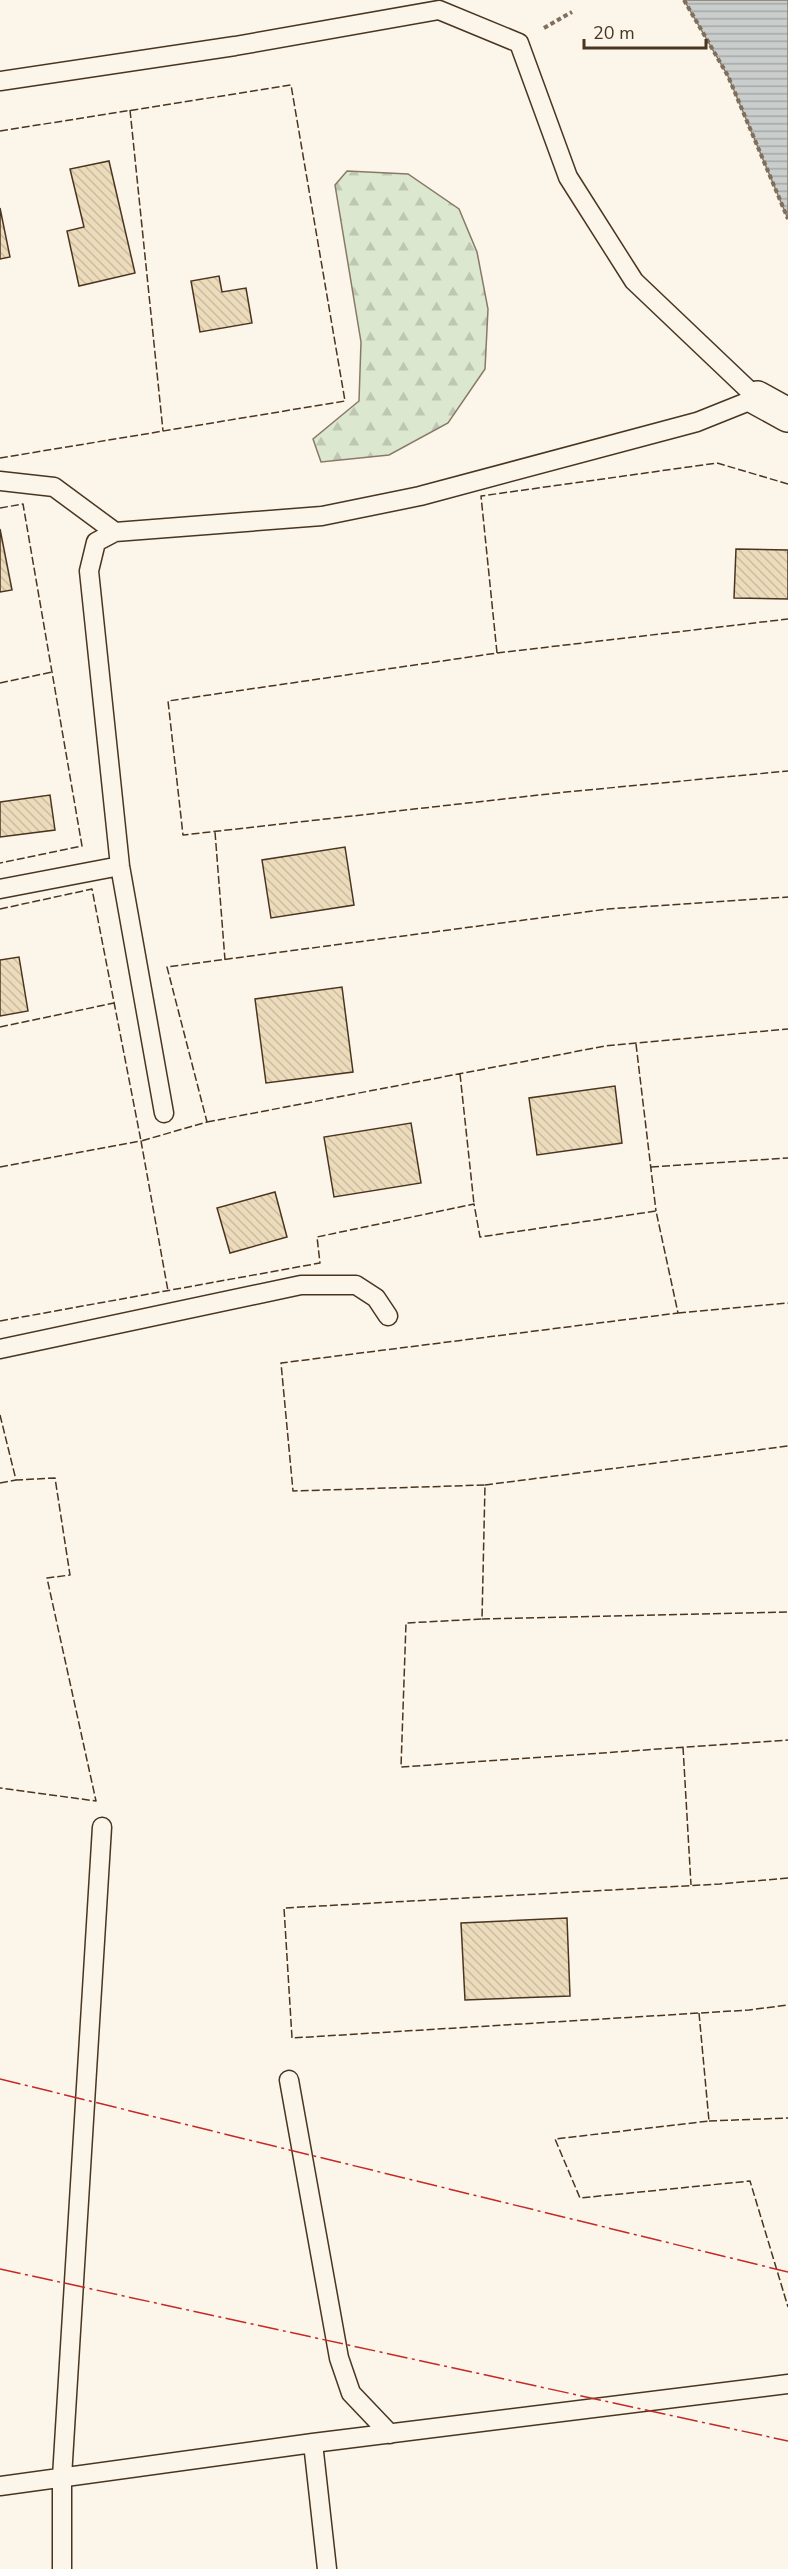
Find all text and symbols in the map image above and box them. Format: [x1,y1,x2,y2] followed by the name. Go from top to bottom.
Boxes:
[584,12,706,50] scale bar
[593,21,635,45] text: 20 m

